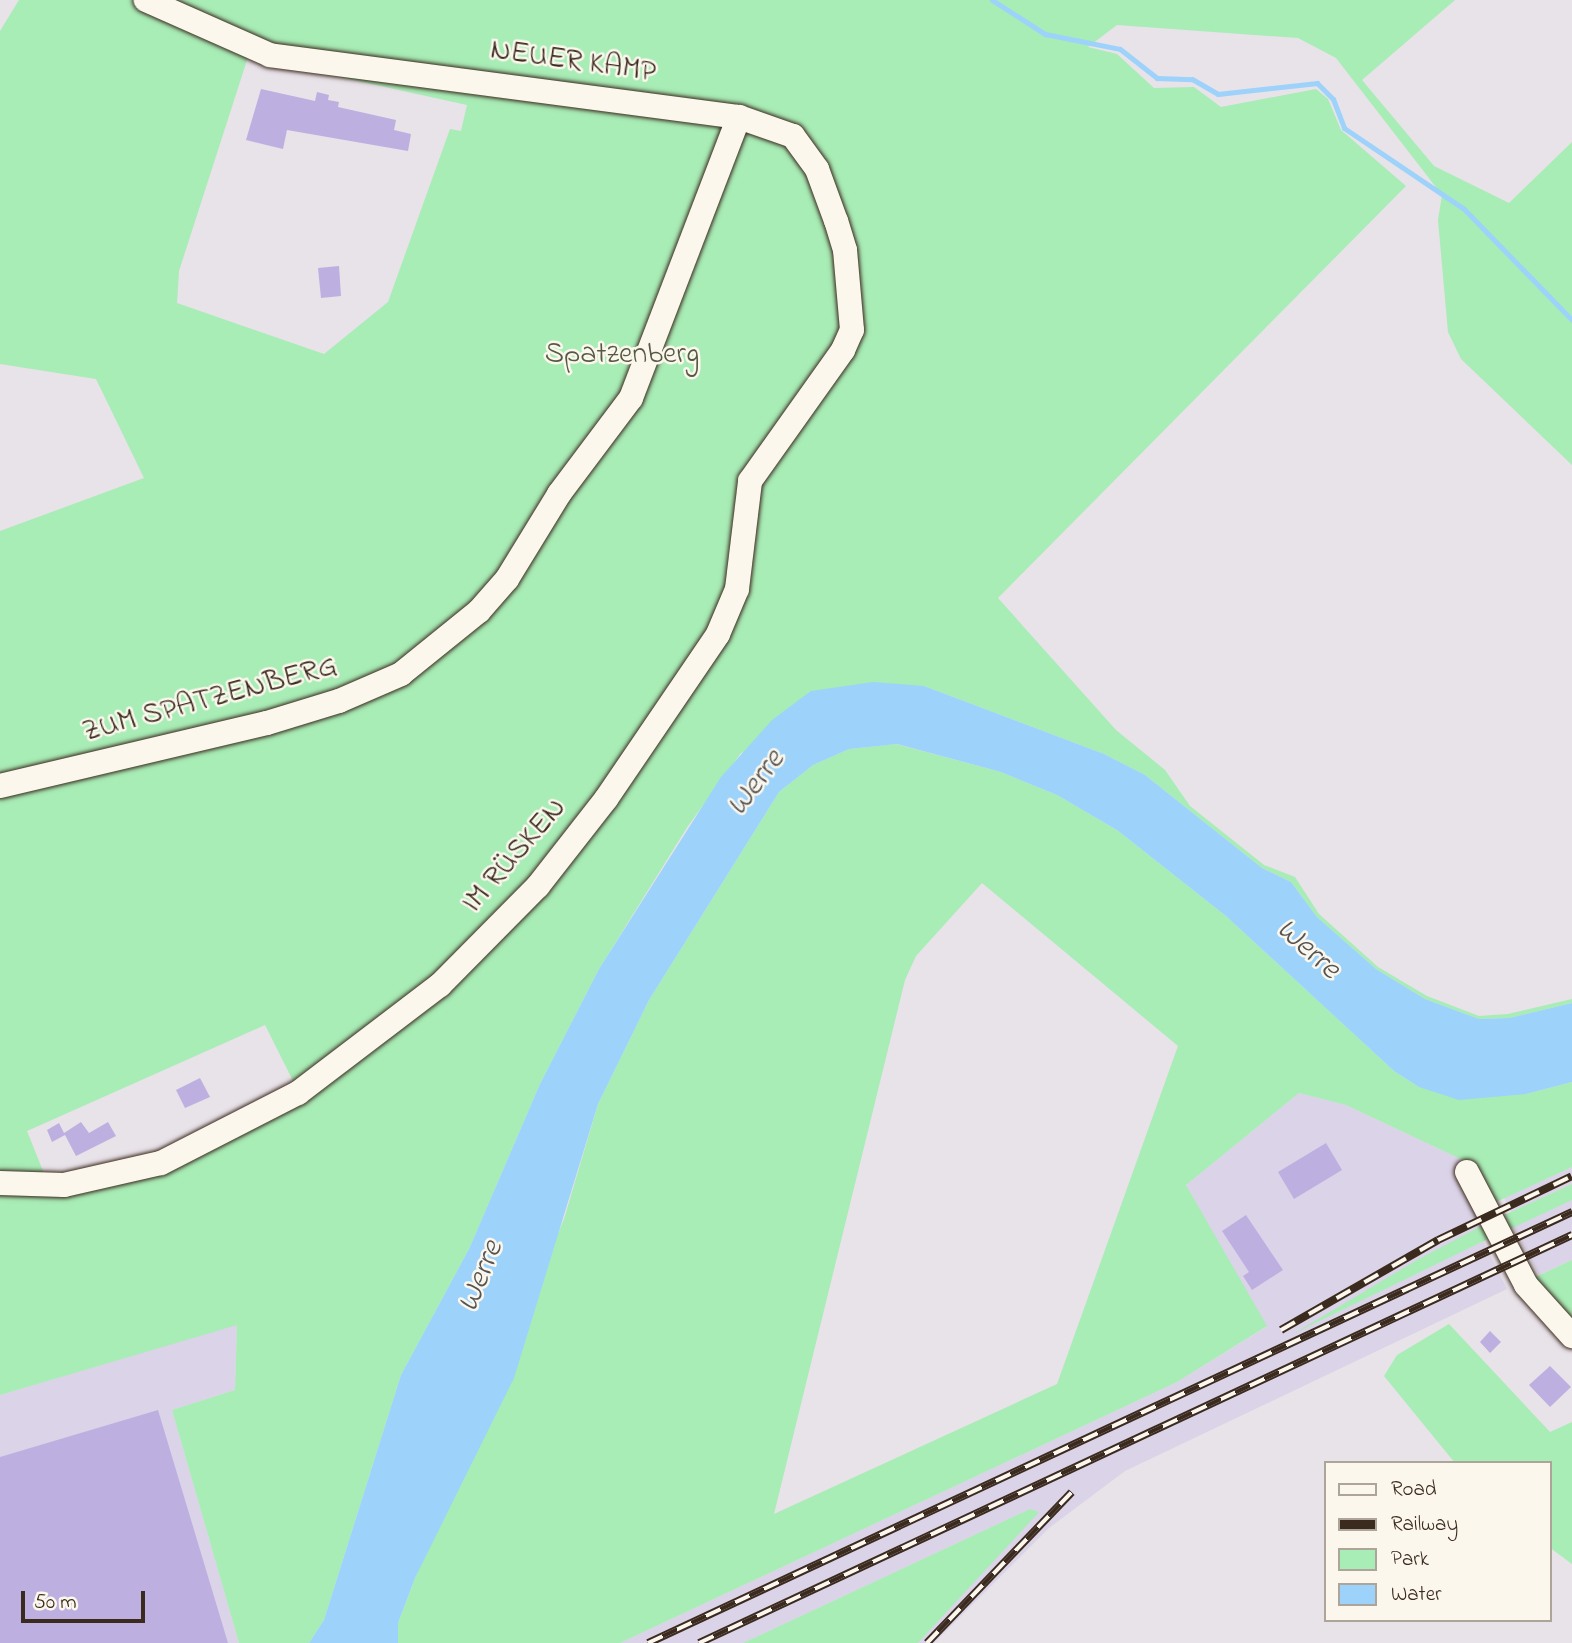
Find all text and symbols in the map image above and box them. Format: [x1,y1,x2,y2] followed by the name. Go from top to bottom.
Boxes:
[488,33,658,91] street label: NEUER KAMP
[545,337,699,373] park label: Spatzenberg
[79,649,341,751] street label: ZUM SPATZENBERG
[720,743,794,825] water label: Werre
[455,791,575,921] street label: IM RÜSKEN
[1267,911,1347,989] water label: Werre
[450,1236,514,1318] water label: Werre
[1324,1461,1551,1622] legend
[1391,1475,1437,1505] text: Road
[1391,1510,1458,1540] text: Railway
[1391,1545,1429,1575] text: Park
[24,1576,149,1620] scale bar
[1391,1580,1442,1610] text: Water
[34,1588,77,1618] text: 50 m

